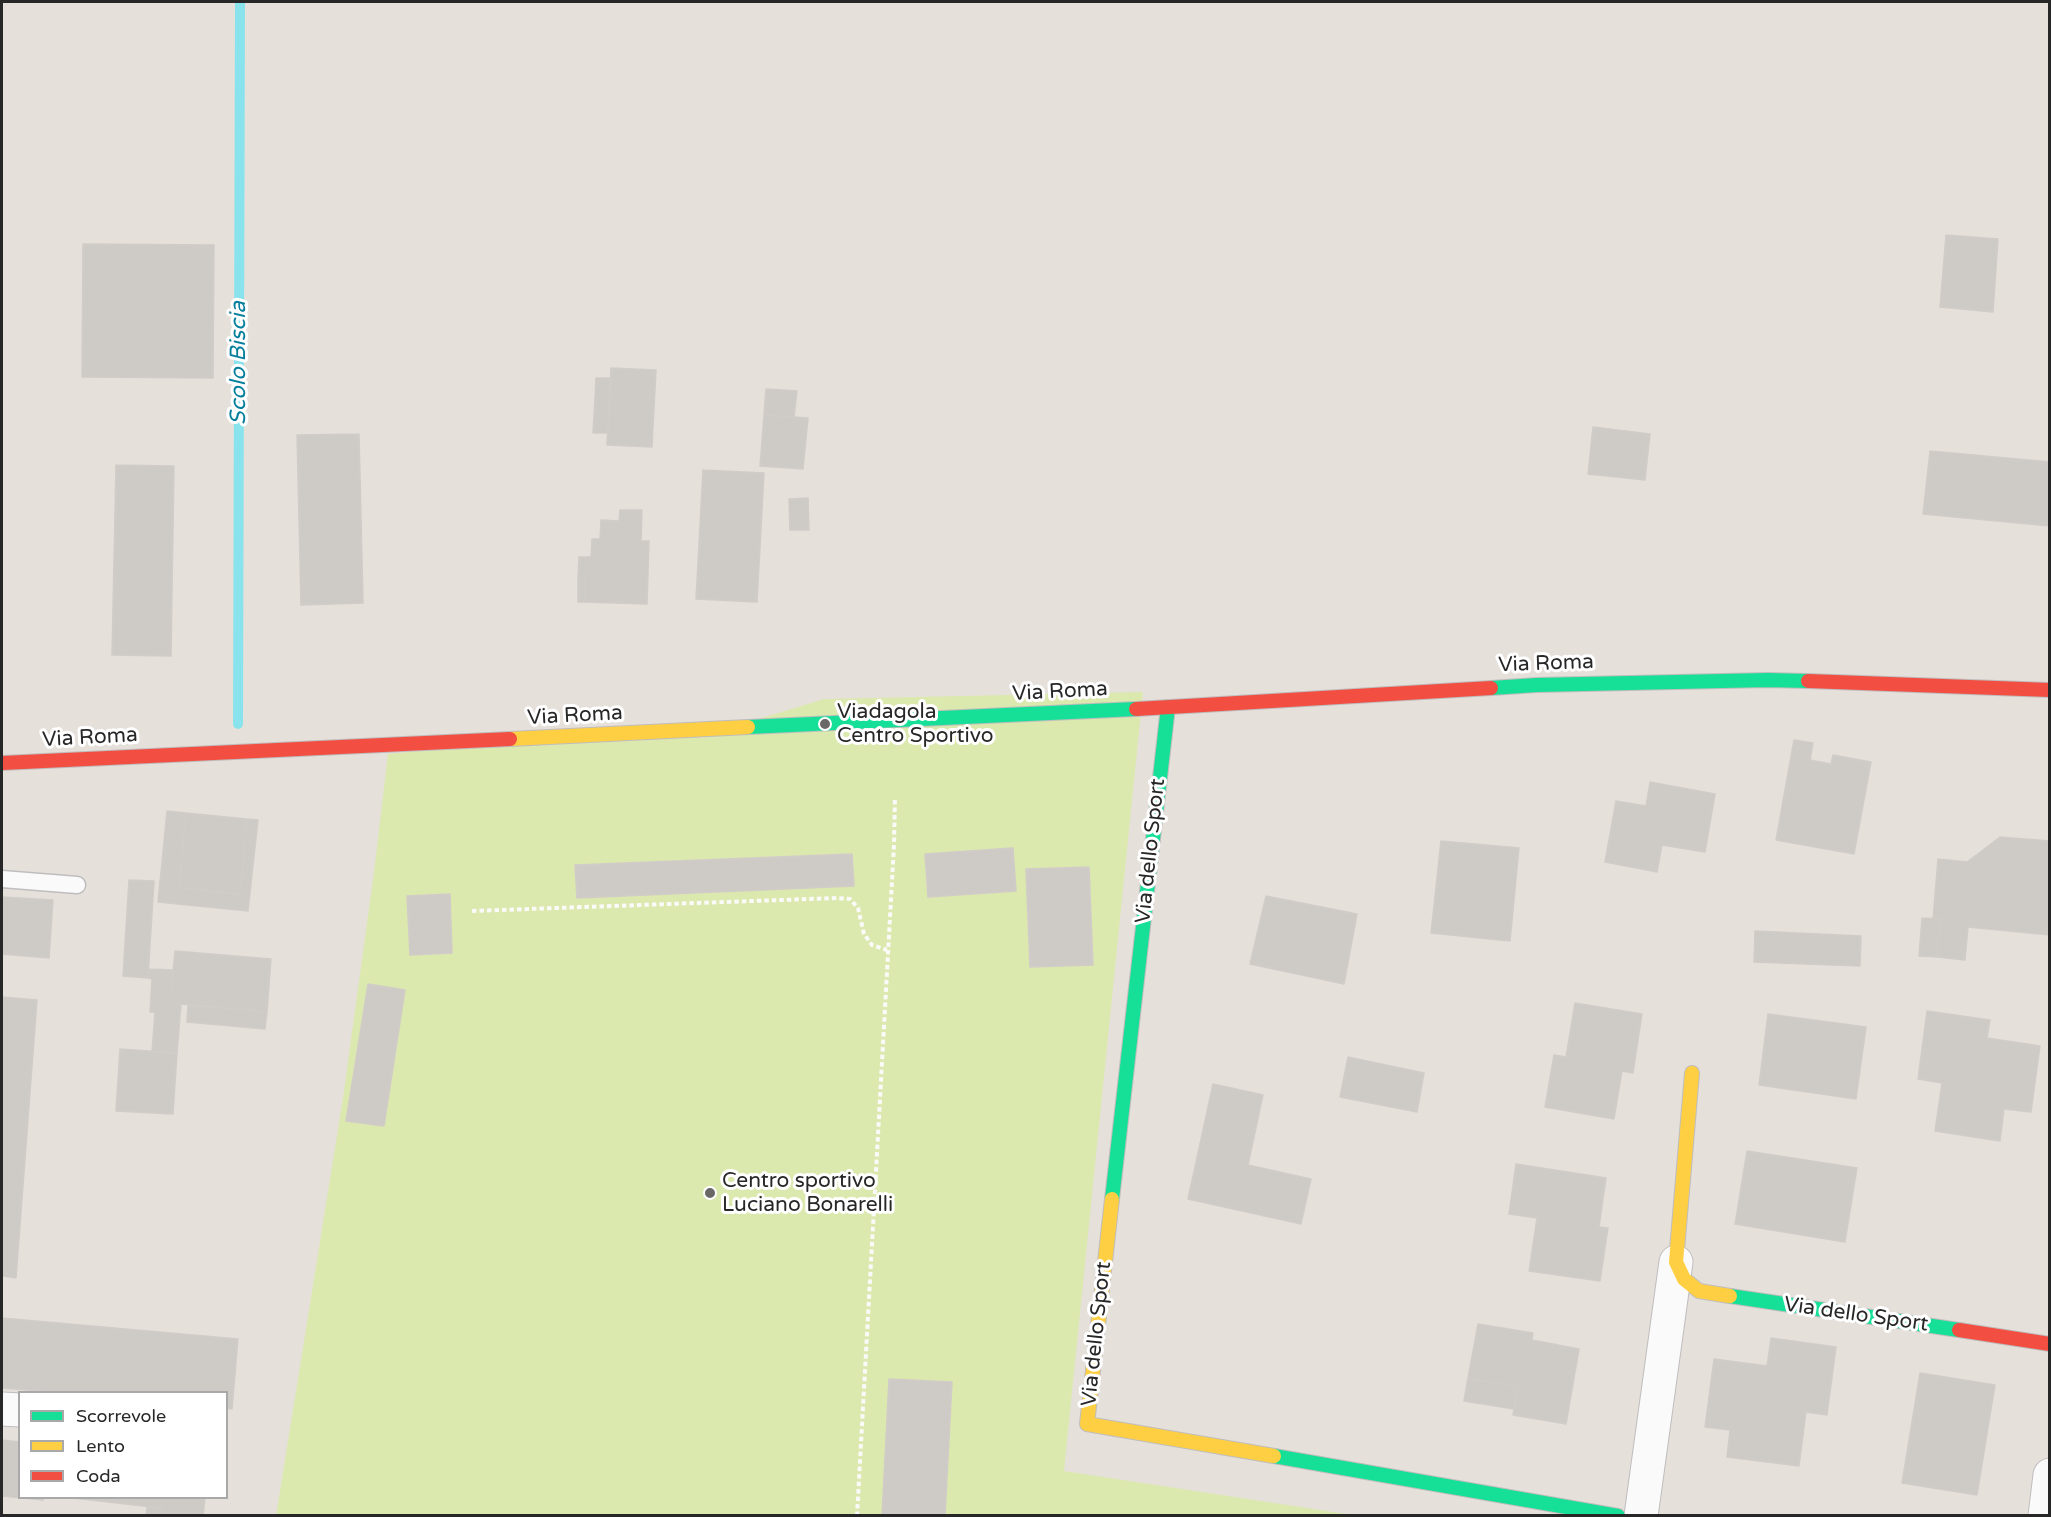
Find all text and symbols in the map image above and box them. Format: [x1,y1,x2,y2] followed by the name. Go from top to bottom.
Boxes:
[226,301,252,425] water label: Scolo Biscia
[1498,650,1594,678] street label: Via Roma
[1012,677,1108,707] street label: Via Roma
[837,699,993,749] place label: Viadagola Centro Sportivo
[527,701,623,731] street label: Via Roma
[818,717,832,731] marker: Viadagola Centro Sportivo
[42,723,138,753] street label: Via Roma
[1131,777,1171,925] street label: Via dello Sport
[722,1168,893,1218] place label: Centro sportivo Luciano Bonarelli
[703,1186,717,1200] marker: Centro sportivo Luciano Bonarelli
[1077,1260,1117,1408] street label: Via dello Sport
[1782,1292,1930,1338] street label: Via dello Sport
[18,1391,228,1499] legend
[76,1405,166,1427] text: Scorrevole
[76,1435,125,1457] text: Lento
[76,1465,121,1487] text: Coda

